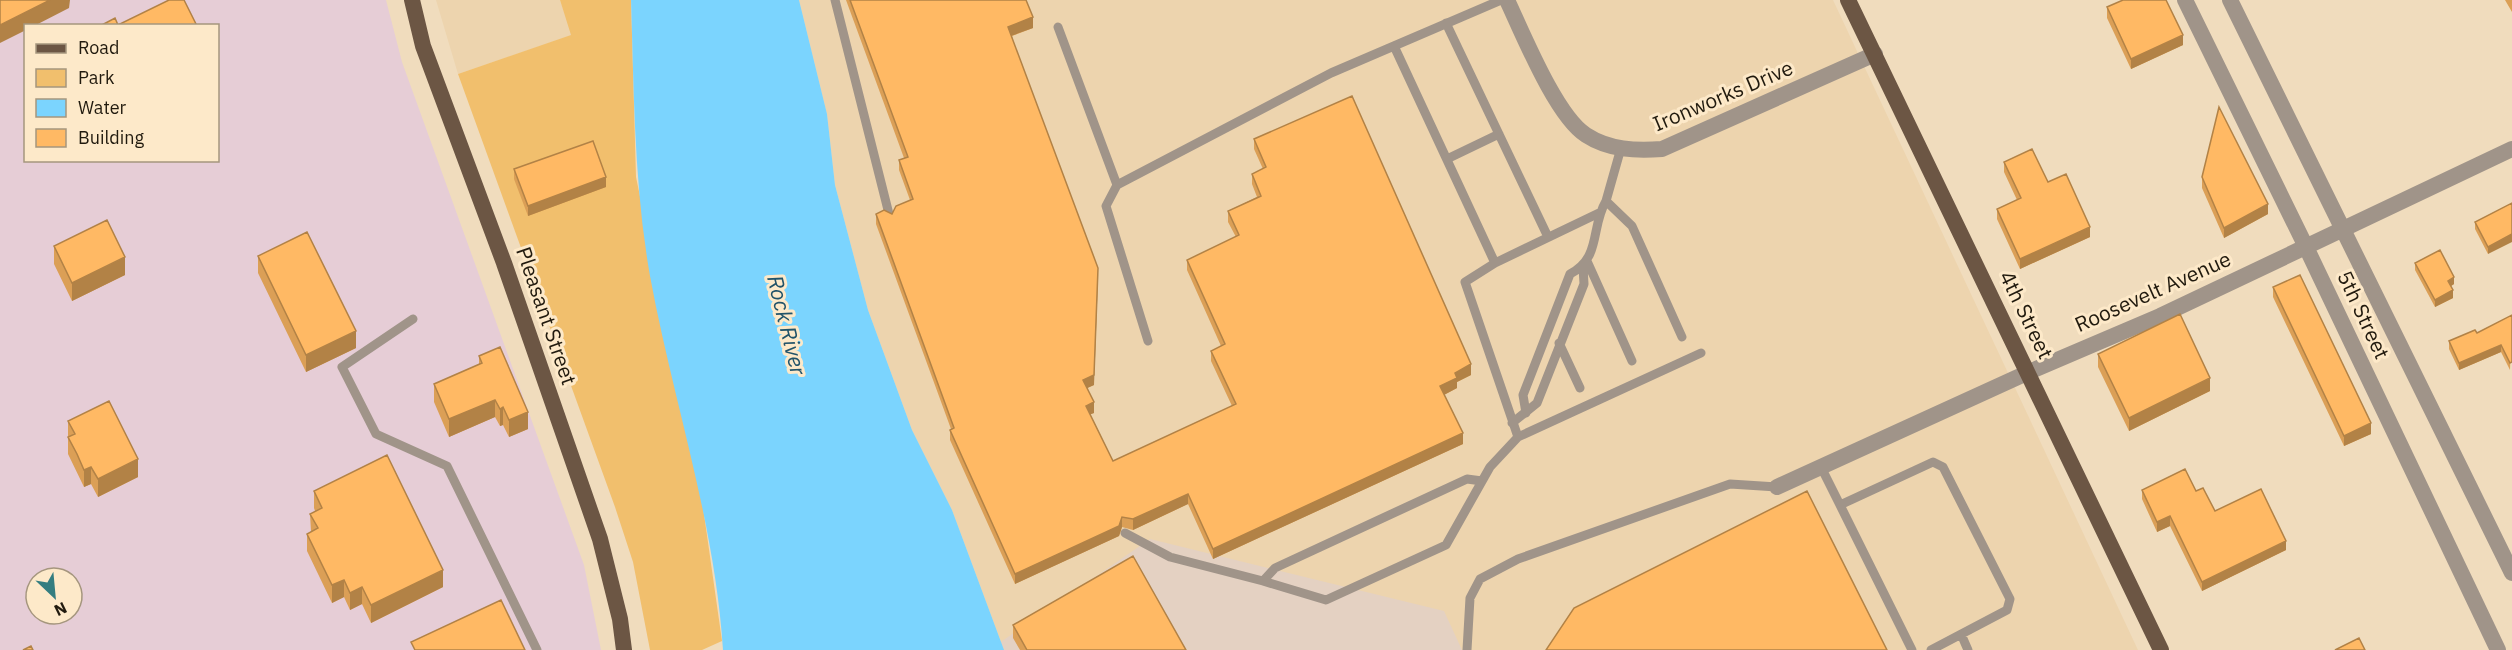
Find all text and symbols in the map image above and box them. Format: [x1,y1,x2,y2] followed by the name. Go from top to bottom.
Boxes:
[24,24,219,162] legend
[78,36,119,59] text: Road
[1648,53,1797,137] street label: Ironworks Drive
[78,66,115,89] text: Park
[78,96,127,119] text: Water
[78,126,145,149] text: Building
[510,243,584,389] street label: Pleasant Street
[2070,244,2235,338] street label: Roosevelt Avenue
[1994,266,2060,363] street label: 4th Street
[2331,266,2397,363] street label: 5th Street
[761,272,814,379] water label: Rock River
[24,566,84,626] north arrow
[51,598,70,621] text: N

